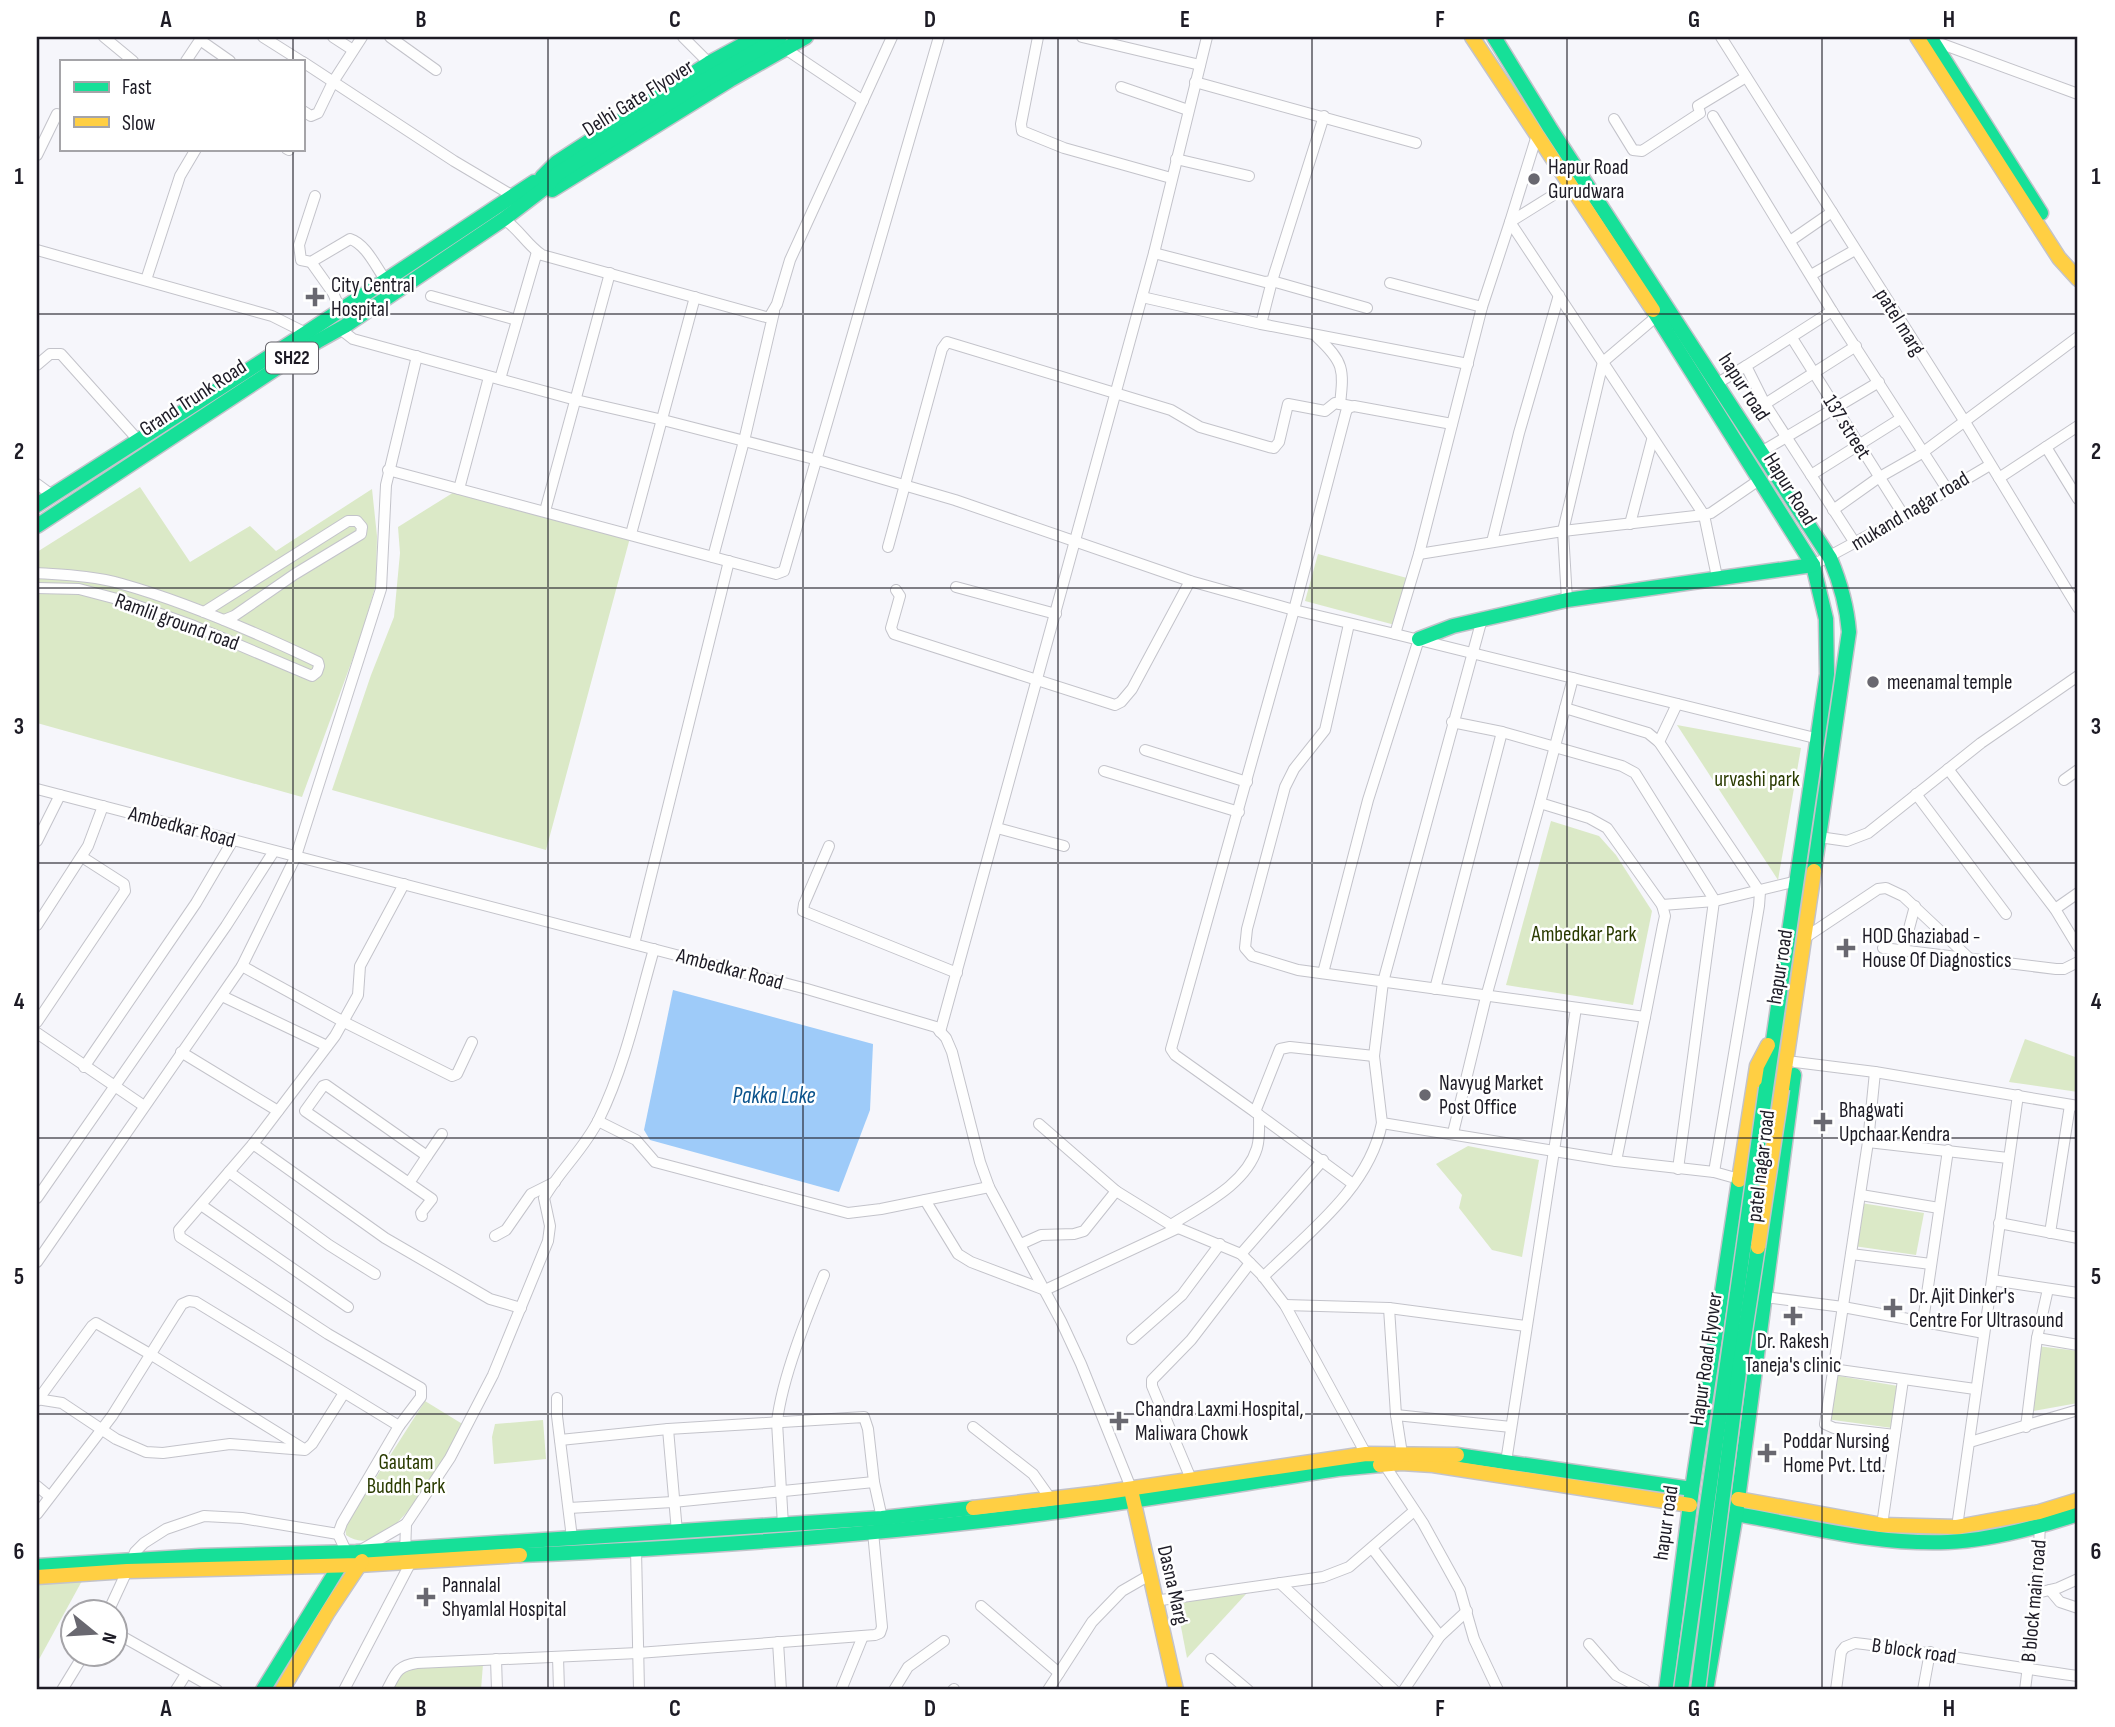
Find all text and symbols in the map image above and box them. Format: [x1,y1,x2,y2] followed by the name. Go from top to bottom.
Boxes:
[160,6,173,34] text: A
[416,6,427,34] text: B
[669,6,681,34] text: C
[924,6,936,34] text: D
[1180,6,1190,34] text: E
[1435,6,1445,34] text: F
[1688,6,1700,34] text: G
[1943,6,1955,34] text: H
[578,54,698,142] street label: Delhi Gate Flyover
[60,60,304,150] legend
[122,75,152,100] text: Fast
[122,111,156,136] text: Slow
[1548,155,1629,204] place label: Hapur Road Gurudwara
[14,163,24,191] text: 1
[2091,163,2101,191] text: 1
[1526,171,1542,187] marker: Hapur Road Gurudwara
[331,273,415,322] place label: City Central Hospital
[1870,284,1930,360] street label: patel marg
[305,287,325,307] marker: City Central Hospital
[266,342,318,374] road number: SH22
[1713,349,1775,425] street label: hapur road
[135,354,251,442] street label: Grand Trunk Road
[1818,390,1876,464] street label: 137 street
[14,438,24,466] text: 2
[2091,438,2101,466] text: 2
[1758,448,1822,530] street label: Hapur Road
[1846,466,1974,556] street label: mukand nagar road
[111,588,243,656] street label: Ramlil ground road
[1887,670,2012,695] place label: meenamal temple
[1865,674,1881,690] marker: meenamal temple
[14,713,24,741] text: 3
[2091,713,2101,741] text: 3
[1714,767,1800,792] park label: urvashi park
[125,801,238,853] street label: Ambedkar Road
[1531,922,1636,947] park label: Ambedkar Park
[1862,924,2011,973] place label: HOD Ghaziabad - House Of Diagnostics
[1762,928,1798,1006] street label: hapur road
[1836,938,1856,958] marker: HOD Ghaziabad - House Of Diagnostics
[673,943,786,995] street label: Ambedkar Road
[14,988,25,1016] text: 4
[2091,988,2102,1016] text: 4
[1439,1071,1543,1120] place label: Navyug Market Post Office
[732,1082,816,1110] water label: Pakka Lake
[1417,1087,1433,1103] marker: Navyug Market Post Office
[1839,1098,1950,1147] place label: Bhagwati Upchaar Kendra
[1742,1109,1780,1223] street label: patel nagar road
[1813,1112,1833,1132] marker: Bhagwati Upchaar Kendra
[14,1263,24,1291] text: 5
[2091,1263,2101,1291] text: 5
[1909,1284,2063,1333] place label: Dr. Ajit Dinker's Centre For Ultrasound
[1684,1291,1728,1427] street label: Hapur Road Flyover
[1883,1298,1903,1318] marker: Dr. Ajit Dinker's Centre For Ultrasound
[1783,1306,1803,1326] marker: Dr. Rakesh Taneja's clinic
[1745,1329,1841,1378] place label: Dr. Rakesh Taneja's clinic
[1135,1397,1303,1446] place label: Chandra Laxmi Hospital, Maliwara Chowk
[1109,1411,1129,1431] marker: Chandra Laxmi Hospital, Maliwara Chowk
[1783,1429,1890,1478] place label: Poddar Nursing Home Pvt. Ltd.
[1757,1443,1777,1463] marker: Poddar Nursing Home Pvt. Ltd.
[367,1450,445,1499] park label: Gautam Buddh Park
[1648,1484,1684,1562] street label: hapur road
[14,1538,24,1566] text: 6
[2091,1538,2101,1566] text: 6
[2016,1539,2052,1663] street label: B block main road
[1152,1543,1194,1627] street label: Dasna Marg
[442,1573,566,1622] place label: Pannalal Shyamlal Hospital
[416,1587,436,1607] marker: Pannalal Shyamlal Hospital
[60,1598,130,1668] north arrow
[96,1629,121,1646] text: N
[1870,1633,1958,1669] street label: B block road
[160,1695,173,1723] text: A
[416,1695,427,1723] text: B
[669,1695,681,1723] text: C
[924,1695,936,1723] text: D
[1180,1695,1190,1723] text: E
[1435,1695,1445,1723] text: F
[1688,1695,1700,1723] text: G
[1943,1695,1955,1723] text: H

